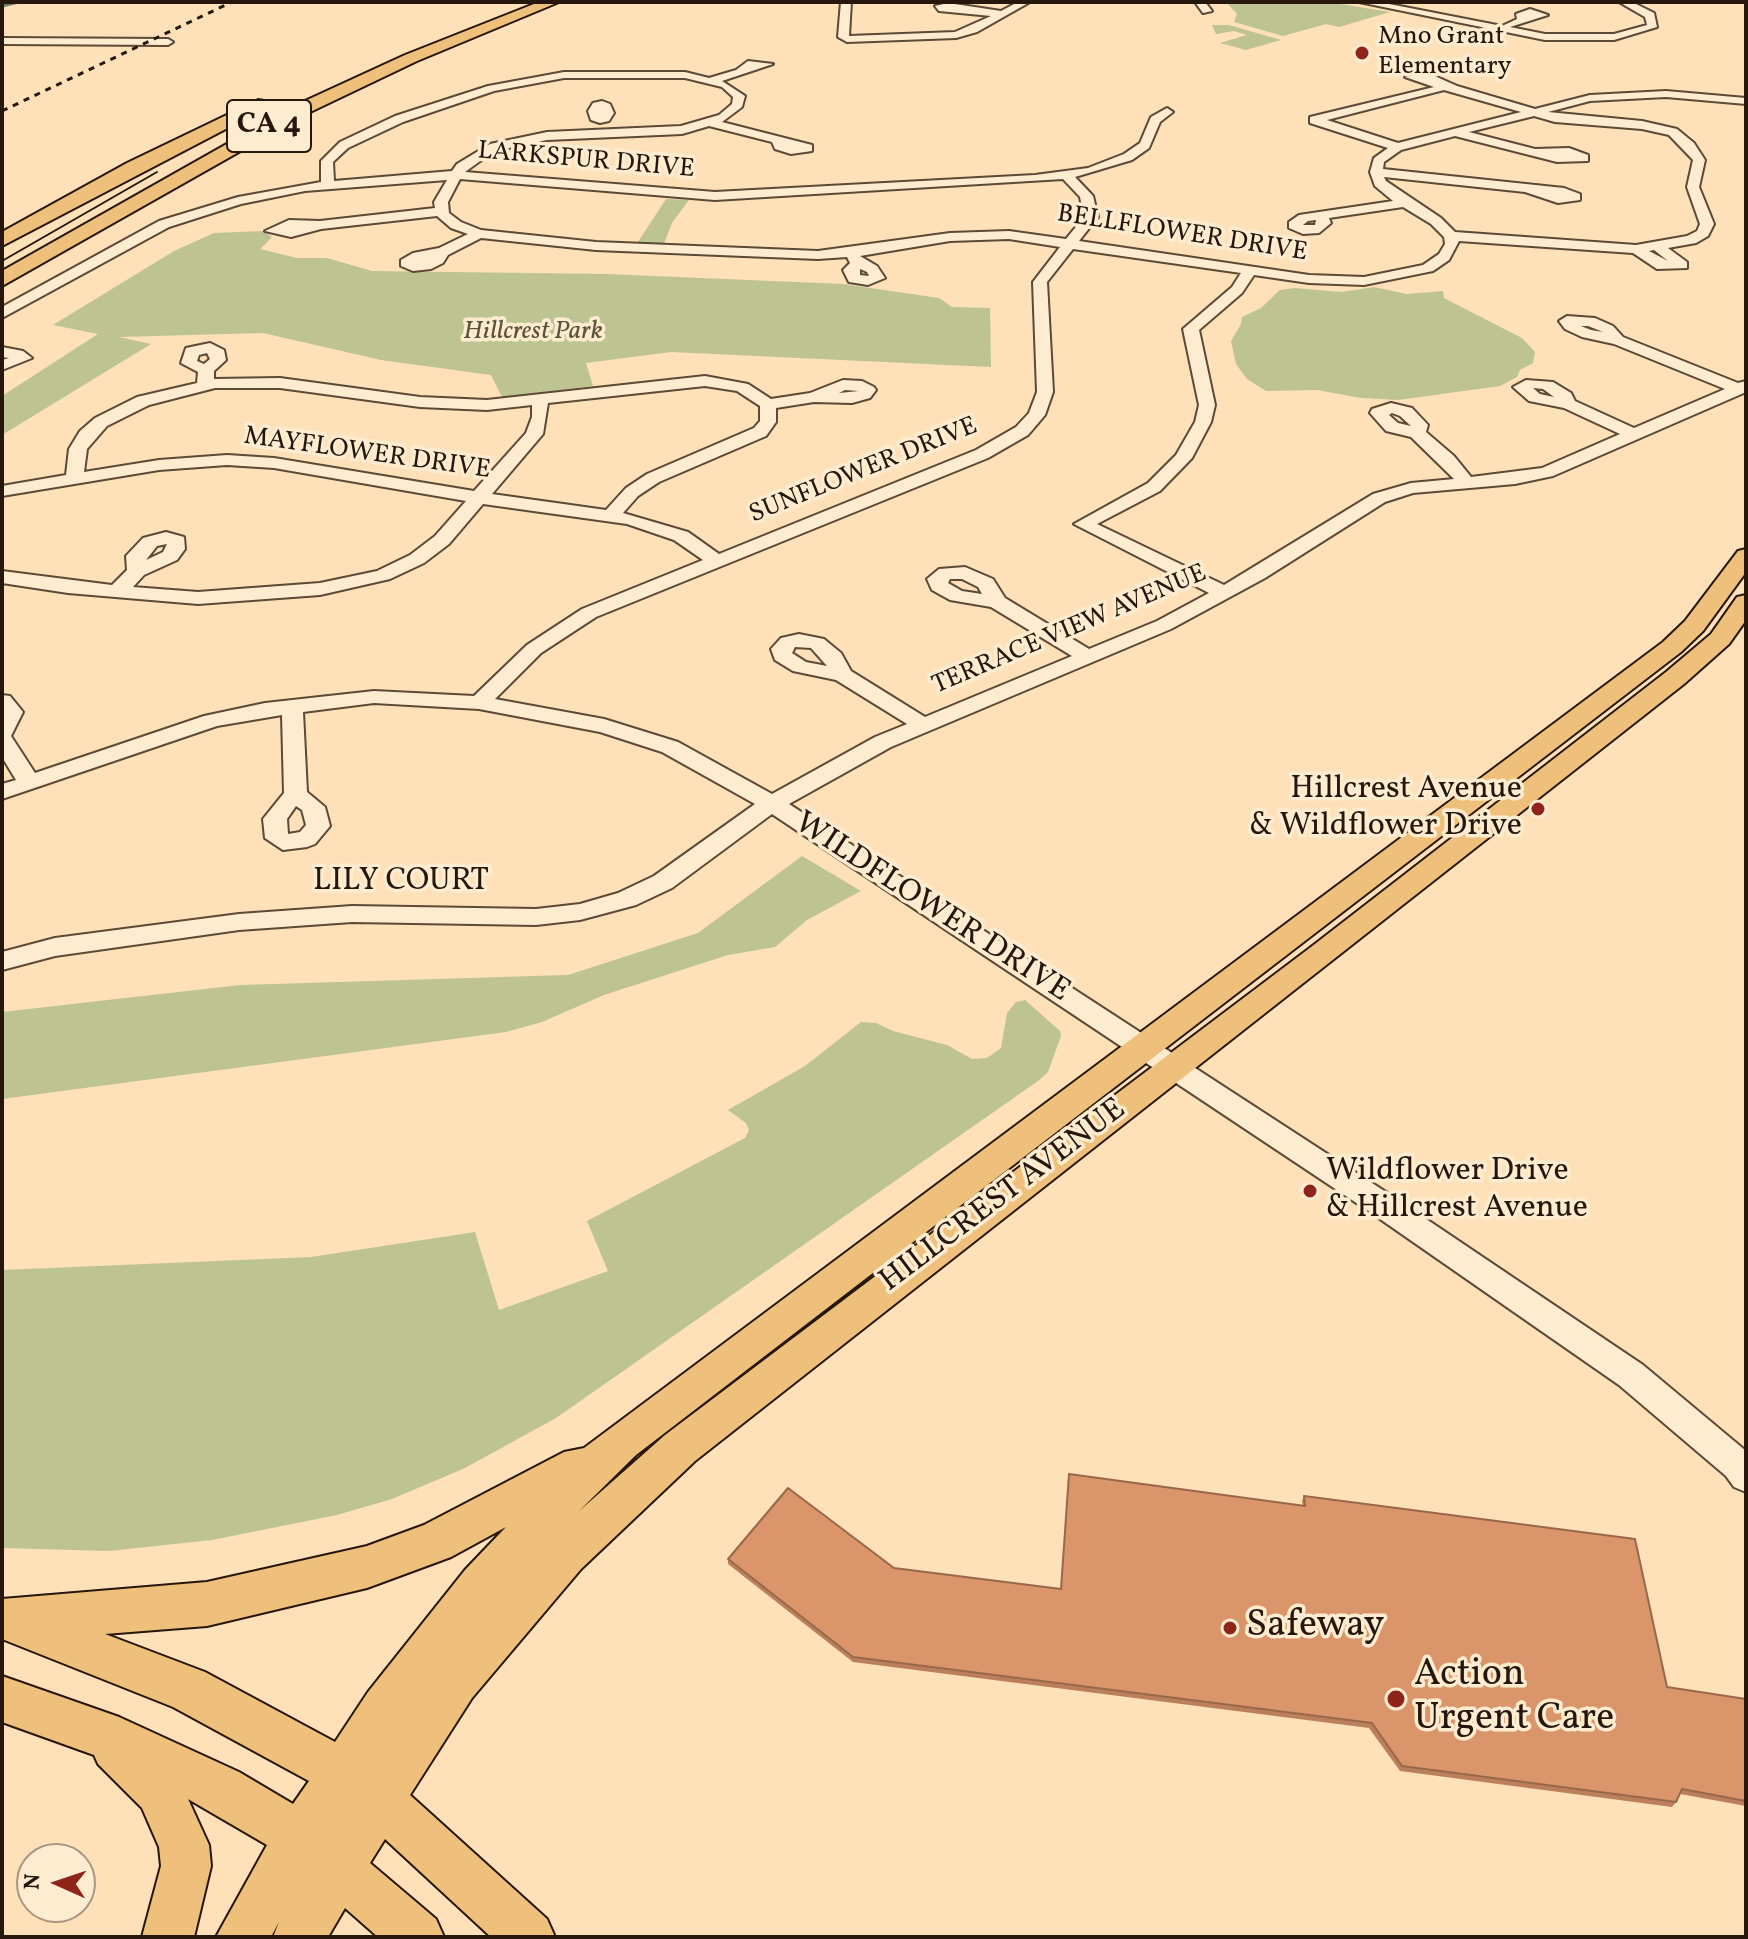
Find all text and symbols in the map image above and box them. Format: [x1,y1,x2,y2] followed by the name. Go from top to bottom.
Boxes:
[1378,22,1512,84] place label: Mno Grant Elementary
[1353,44,1371,62] marker: Mno Grant Elementary
[227,100,311,152] road number: CA 4
[476,137,696,187] street label: LARKSPUR DRIVE
[1055,200,1309,270] street label: BELLFLOWER DRIVE
[463,317,603,349] park label: Hillcrest Park
[745,412,983,532] street label: SUNFLOWER DRIVE
[242,422,492,488] street label: MAYFLOWER DRIVE
[928,559,1212,703] street label: TERRACE VIEW AVENUE
[1249,772,1522,847] place label: Hillcrest Avenue & Wildflower Drive
[1529,800,1547,818] marker: Hillcrest Avenue & Wildflower Drive
[786,806,1076,1012] street label: WILDFLOWER DRIVE
[313,864,489,902] street label: LILY COURT
[873,1092,1135,1302] street label: HILLCREST AVENUE
[1326,1154,1588,1229] place label: Wildflower Drive & Hillcrest Avenue
[1301,1182,1319,1200] marker: Wildflower Drive & Hillcrest Avenue
[1246,1605,1384,1651] place label: Safeway
[1221,1619,1239,1637] marker: Safeway
[1414,1654,1614,1744] place label: Action Urgent Care
[1385,1688,1407,1710] marker: Action Urgent Care
[16,1843,96,1923] north arrow
[18,1873,49,1891] text: N

